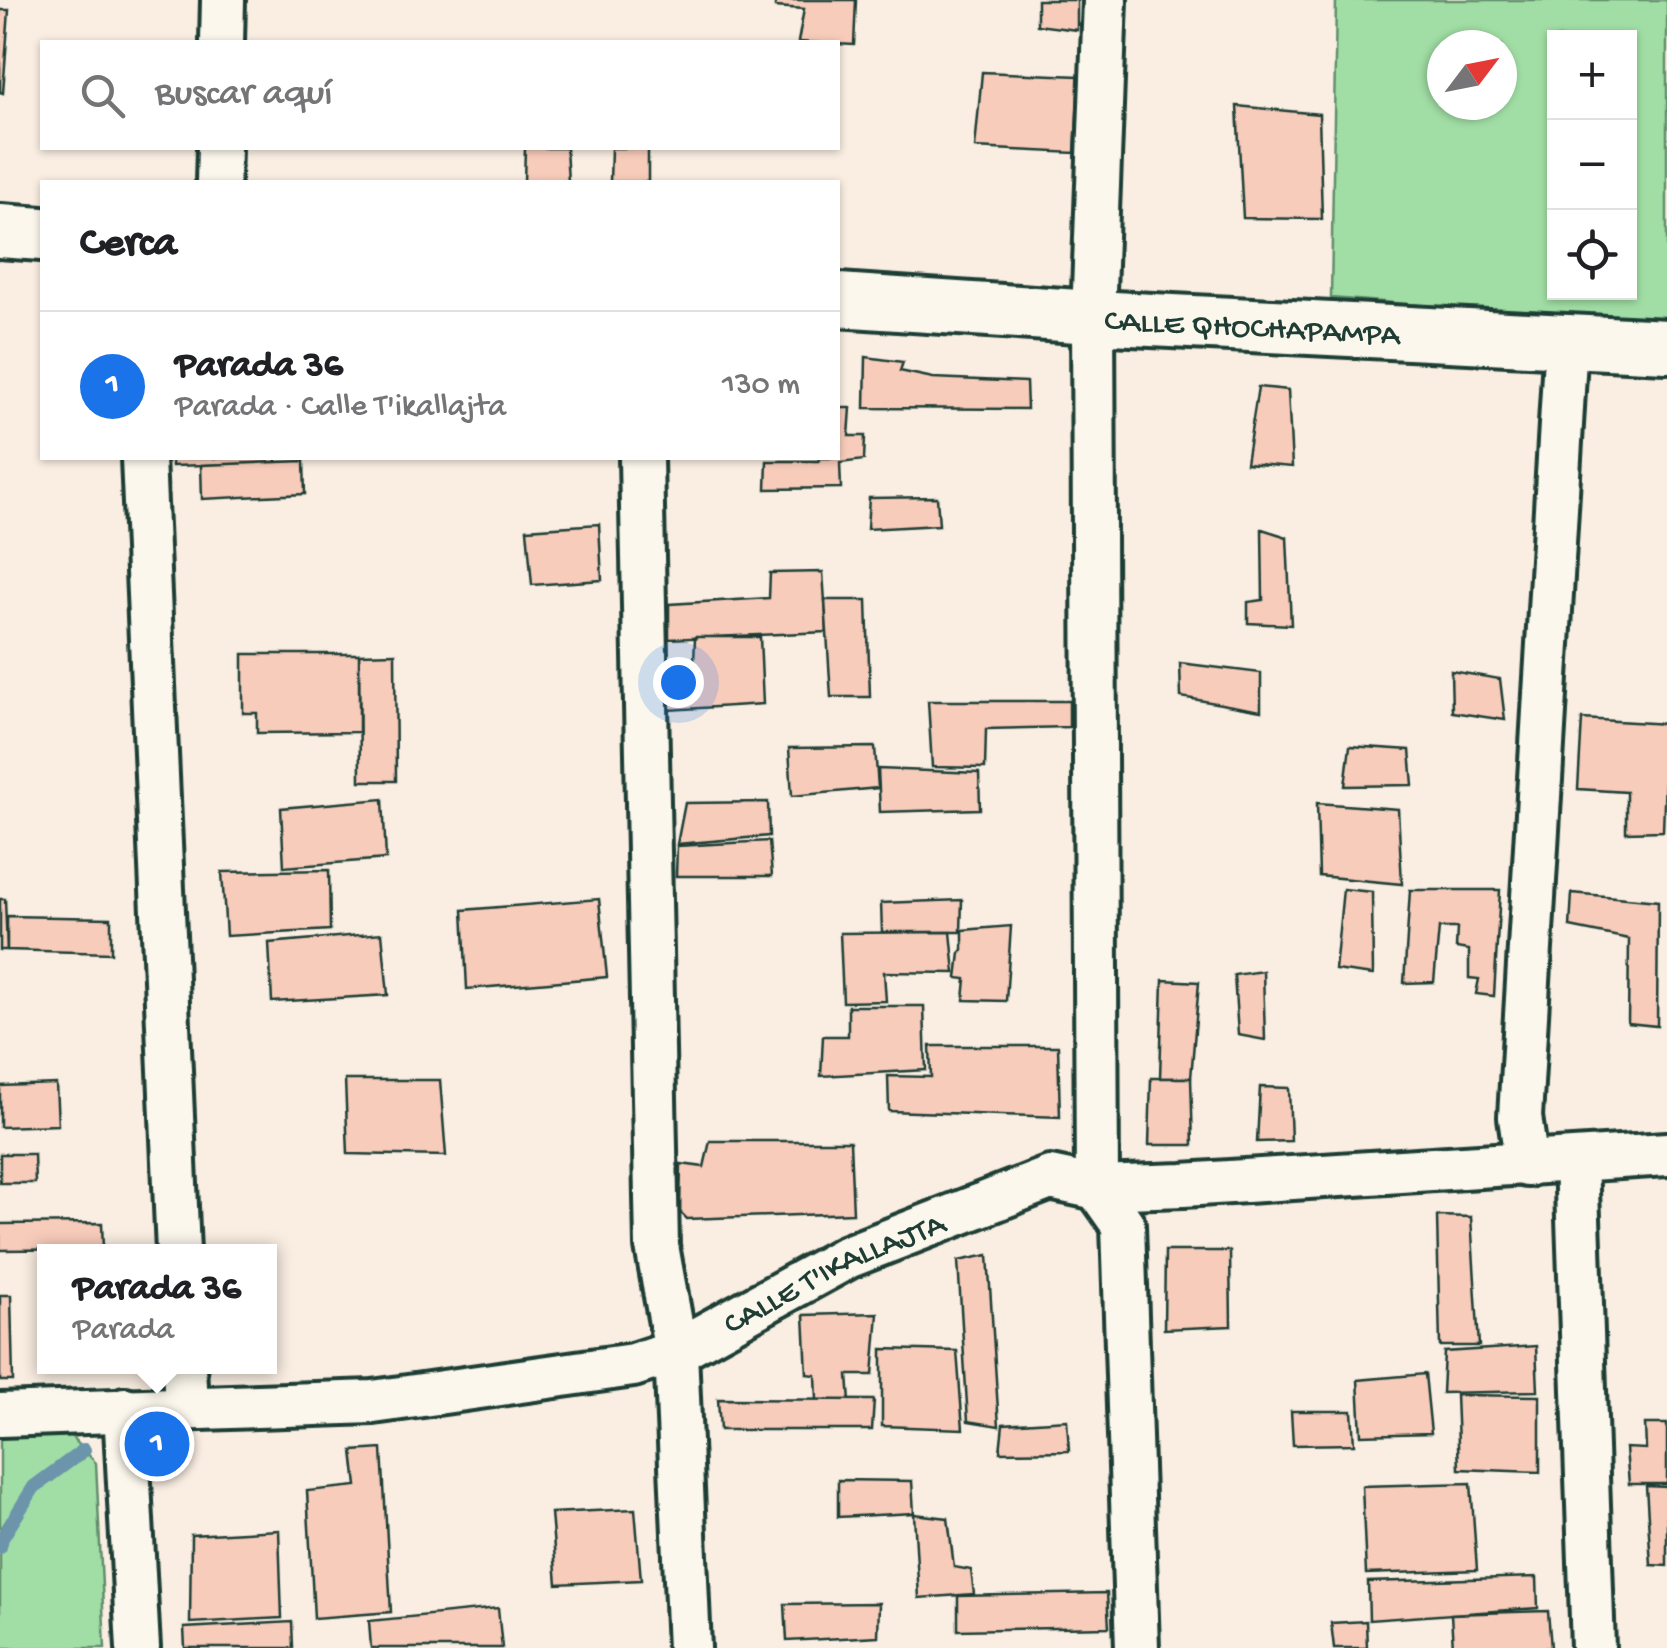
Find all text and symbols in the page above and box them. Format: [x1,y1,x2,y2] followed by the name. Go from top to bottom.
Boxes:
[1427,30,1517,120] north arrow
[1547,30,1637,300] map controls
[1547,30,1637,120] button: +
[40,40,840,150] search box
[75,68,130,123] icon: search
[155,73,333,117] text: Buscar aquí
[1547,120,1637,210] button: −
[1547,210,1637,300] button: locate
[80,221,177,270] text: Cerca
[1103,304,1403,357] street label: CALLE QHOCHAPAMPA
[175,345,343,389] text: Parada 36
[106,367,119,405] text: 1
[722,367,800,405] text: 130 m
[175,389,506,427] text: Parada · Calle T'ikallajta
[653,657,704,708] your location
[718,1206,954,1345] street label: CALLE T'IKALLAJTA
[37,1244,277,1374] popup
[73,1268,241,1312] text: Parada 36
[73,1312,174,1350] text: Parada
[124,1406,190,1482] pin: 1

